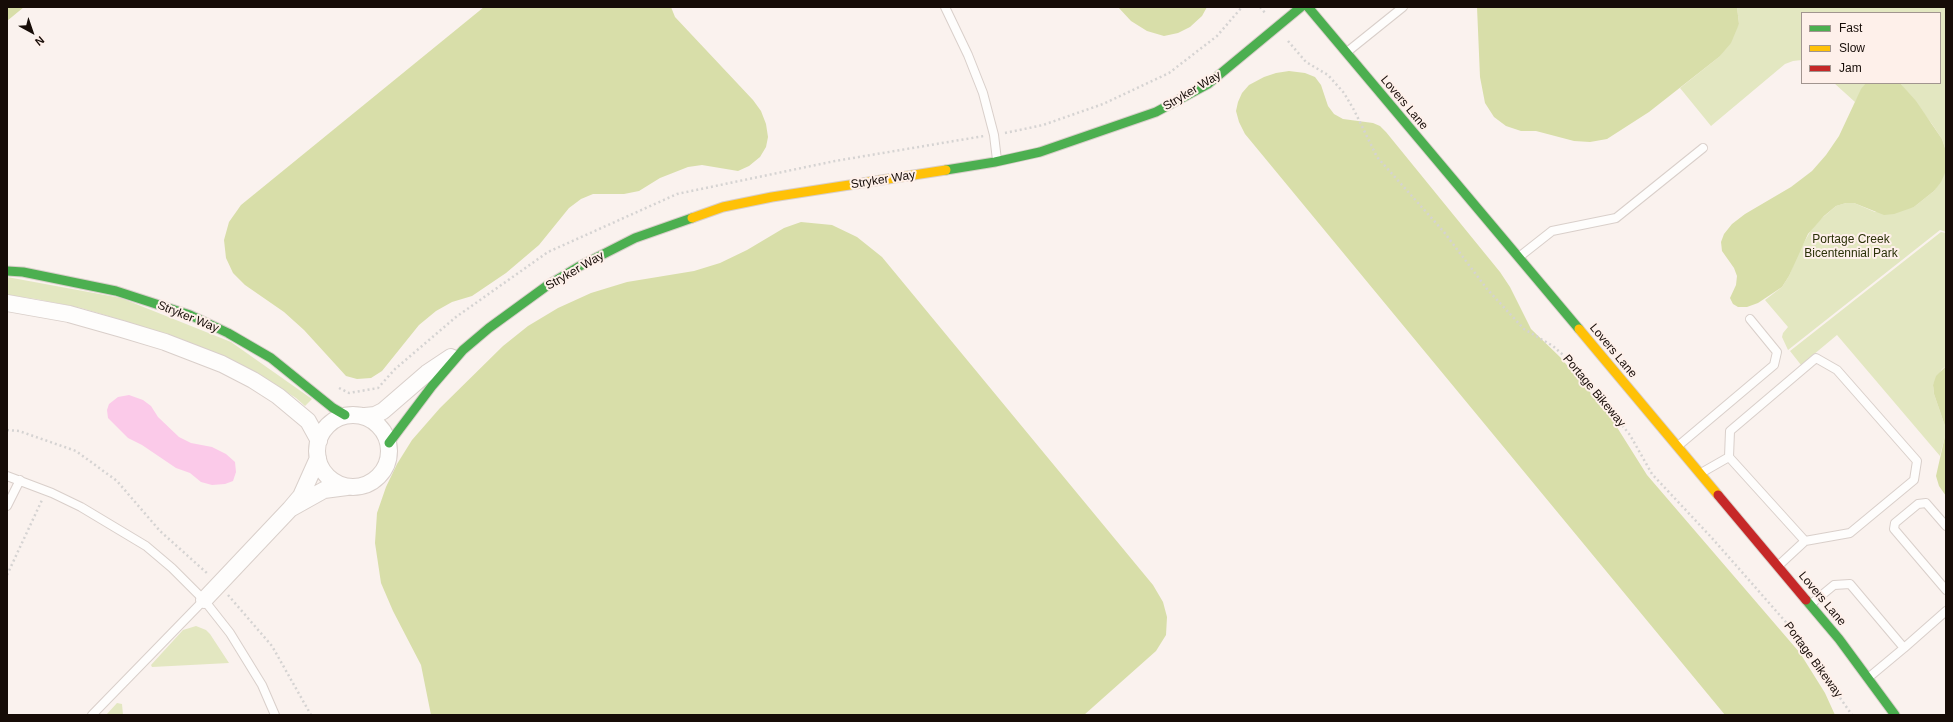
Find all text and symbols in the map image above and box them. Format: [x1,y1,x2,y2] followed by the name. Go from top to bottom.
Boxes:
[12,12,52,52] north arrow
[1801,12,1941,84] legend
[1839,21,1862,35] text: Fast
[33,34,47,48] text: N
[1839,41,1865,55] text: Slow
[1839,61,1862,75] text: Jam
[1160,68,1224,114] street label: Stryker Way
[1377,73,1431,133] street label: Lovers Lane
[850,168,916,192] street label: Stryker Way
[1804,233,1898,261] park label: Portage Creek Bicentennial Park
[543,249,607,293] street label: Stryker Way
[155,298,221,336] street label: Stryker Way
[1586,321,1640,381] street label: Lovers Lane
[1560,352,1628,430] street label: Portage Bikeway
[1795,569,1849,629] street label: Lovers Lane
[1781,619,1845,701] street label: Portage Bikeway

